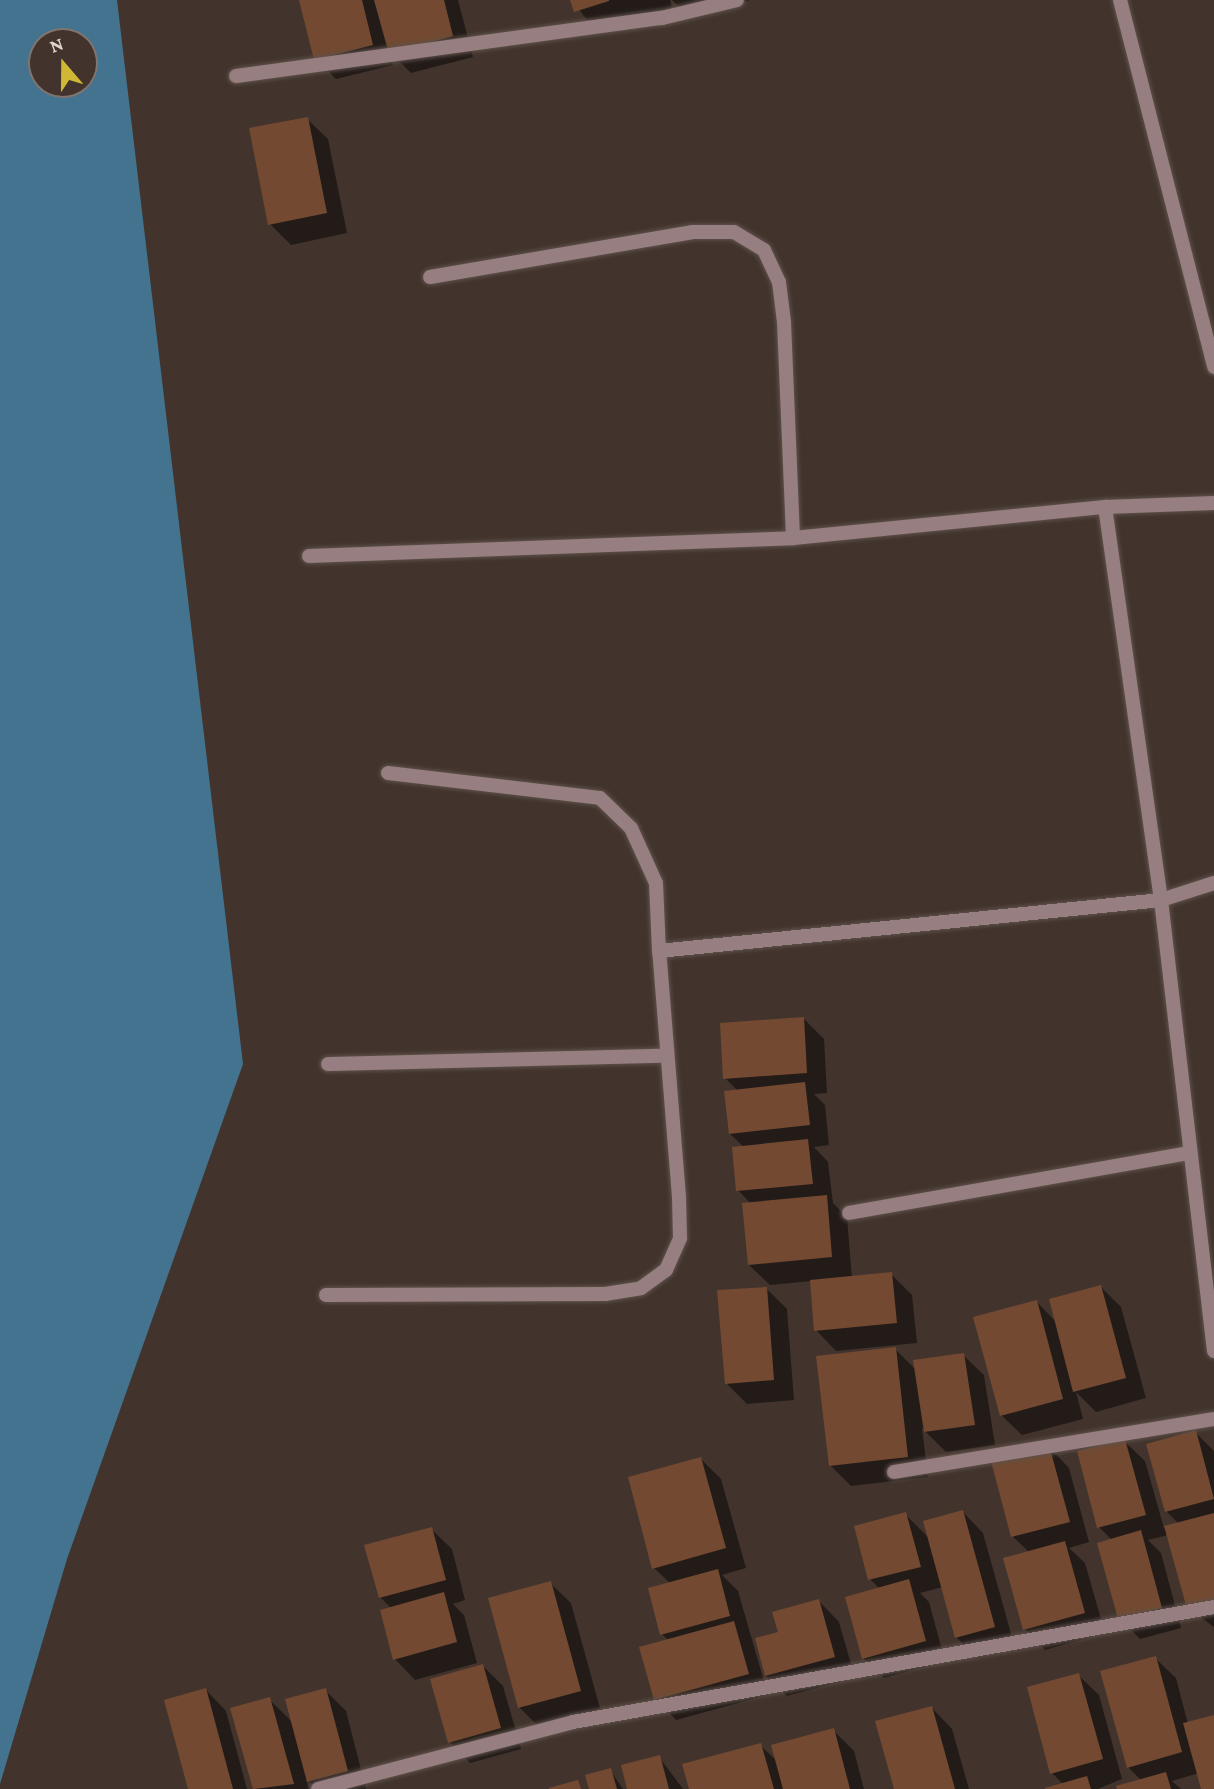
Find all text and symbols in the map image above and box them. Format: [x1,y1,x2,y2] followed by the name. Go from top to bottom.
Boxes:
[28,28,98,98] north arrow
[47,33,66,57] text: N

